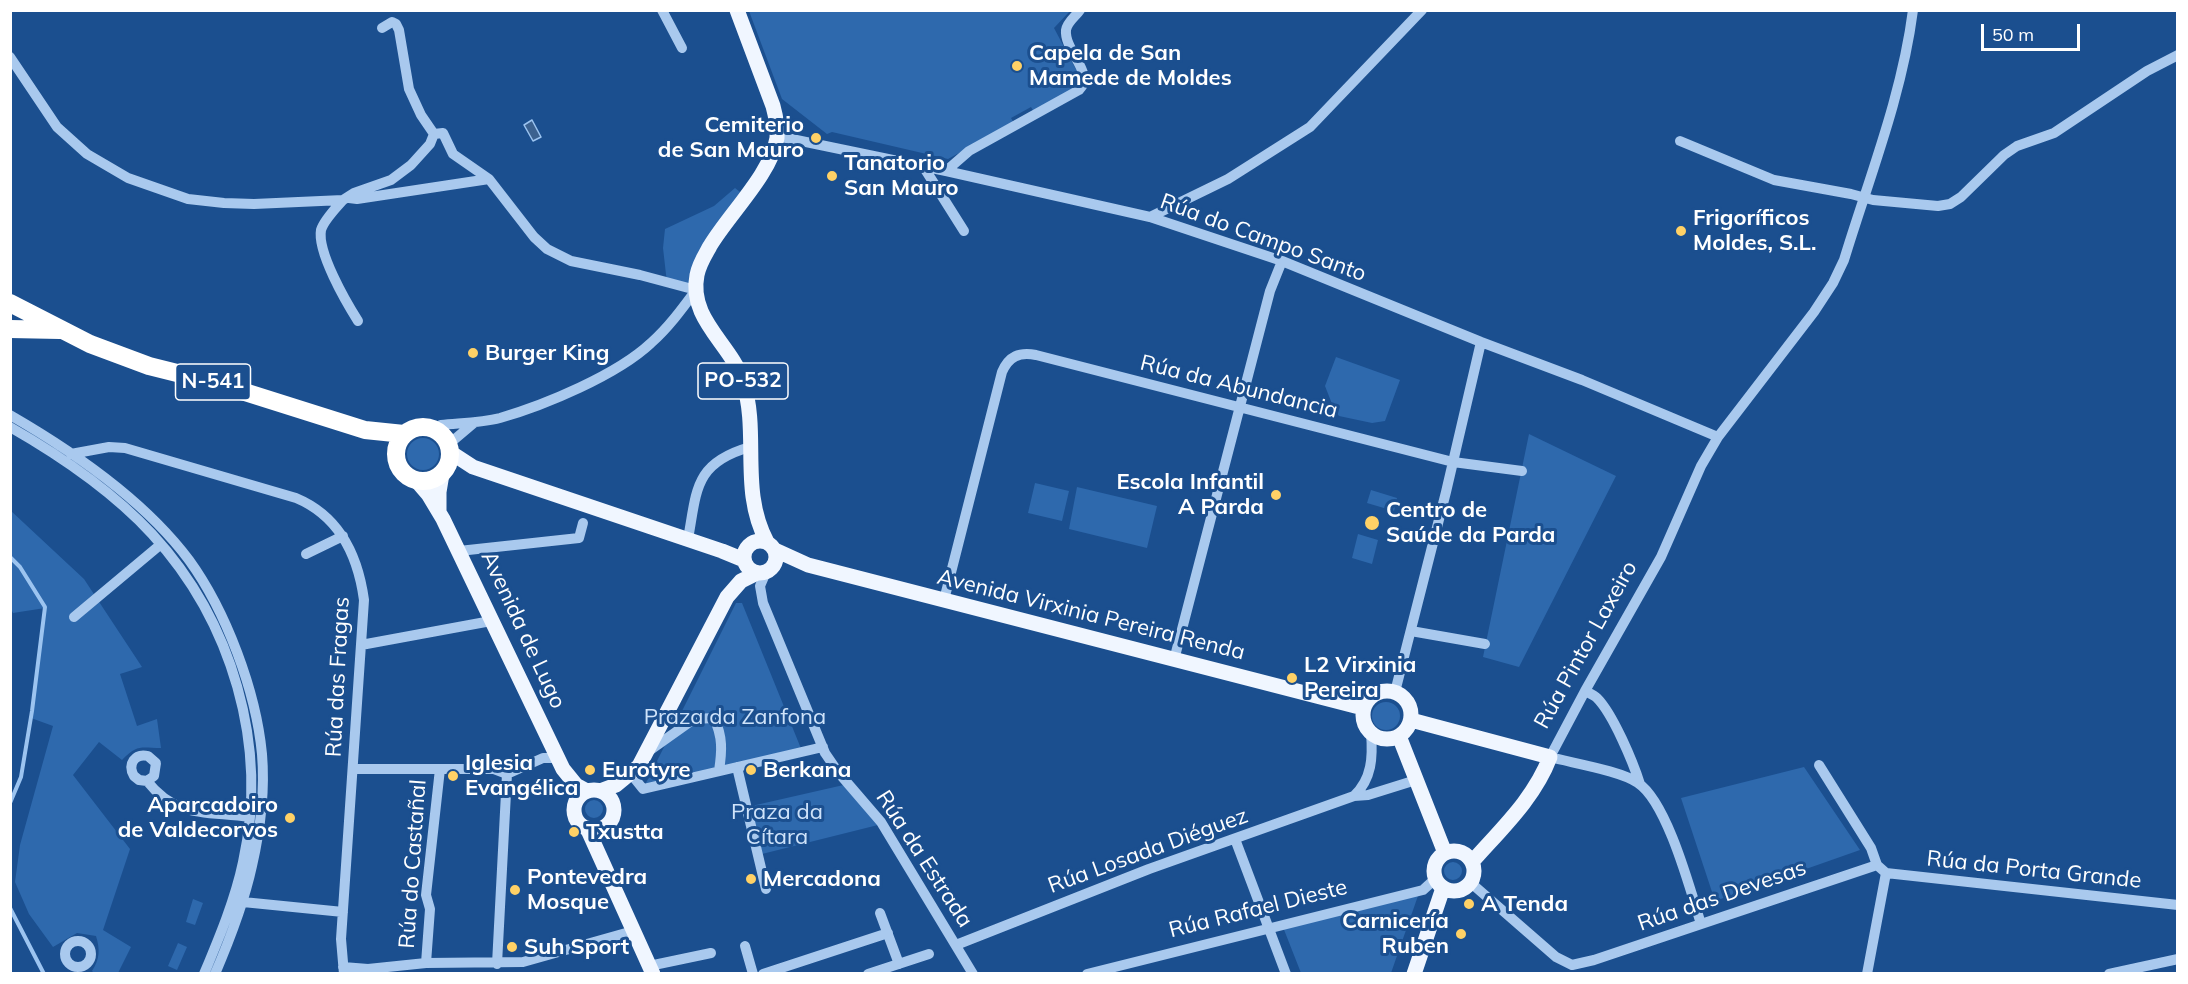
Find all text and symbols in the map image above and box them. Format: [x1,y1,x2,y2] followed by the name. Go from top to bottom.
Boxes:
[1984,12,2083,50] scale bar
[1992,23,2034,46] text: 50 m
[1029,40,1232,92] place label: Capela de San Mamede de Moldes
[1010,59,1024,73] marker: Capela de San Mamede de Moldes
[658,112,804,164] place label: Cemiterio de San Mauro
[809,131,823,145] marker: Cemiterio de San Mauro
[844,150,959,202] place label: Tanatorio San Mauro
[825,169,839,183] marker: Tanatorio San Mauro
[1157,188,1369,288] street label: Rúa do Campo Santo
[1693,205,1816,256] place label: Frigoríficos Moldes, S.L.
[1674,224,1688,238] marker: Frigoríficos Moldes, S.L.
[485,340,610,366] place label: Burger King
[466,346,480,360] marker: Burger King
[1138,350,1340,424] street label: Rúa da Abundancia
[698,363,788,399] road number: PO-532
[176,364,250,400] road number: N-541
[1116,469,1264,520] place label: Escola Infantil A Parda
[1269,488,1283,502] marker: Escola Infantil A Parda
[1386,497,1556,548] place label: Centro de Saúde da Parda
[1363,514,1381,532] marker: Centro de Saúde da Parda
[475,547,571,713] street label: Avenida de Lugo
[1529,557,1643,733] street label: Rúa Pintor Laxeiro
[934,564,1248,666] street label: Avenida Virxinia Pereira Renda
[321,596,355,758] street label: Rúa das Fragas
[1304,652,1416,704] place label: L2 Virxinia Pereira
[1285,671,1299,685] marker: L2 Virxinia Pereira
[644,704,826,730] park label: Praza da Zanfona
[465,750,578,802] place label: Iglesia Evangélica
[602,757,691,783] place label: Eurotyre
[763,757,851,783] place label: Berkana
[583,763,597,777] marker: Eurotyre
[744,763,758,777] marker: Berkana
[446,769,460,783] marker: Iglesia Evangélica
[394,779,432,949] street label: Rúa do Castañal
[870,786,978,932] street label: Rúa da Estrada
[118,792,278,843] place label: Aparcadoiro de Valdecorvos
[731,799,823,850] park label: Praza da Cítara
[1045,803,1251,899] street label: Rúa Losada Diéguez
[283,811,297,825] marker: Aparcadoiro de Valdecorvos
[586,819,664,845] place label: Txustta
[567,825,581,839] marker: Txustta
[1925,846,2143,894] street label: Rúa da Porta Grande
[1634,855,1810,937] street label: Rúa das Devesas
[527,864,647,915] place label: Pontevedra Mosque
[763,866,881,892] place label: Mercadona
[744,872,758,886] marker: Mercadona
[1166,874,1350,944] street label: Rúa Rafael Dieste
[508,883,522,897] marker: Pontevedra Mosque
[1481,891,1568,917] place label: A Tenda
[1462,897,1476,911] marker: A Tenda
[1342,908,1449,960] place label: Carnicería Ruben
[1454,927,1468,941] marker: Carnicería Ruben
[524,934,629,960] place label: Suh Sport
[505,940,519,954] marker: Suh Sport

